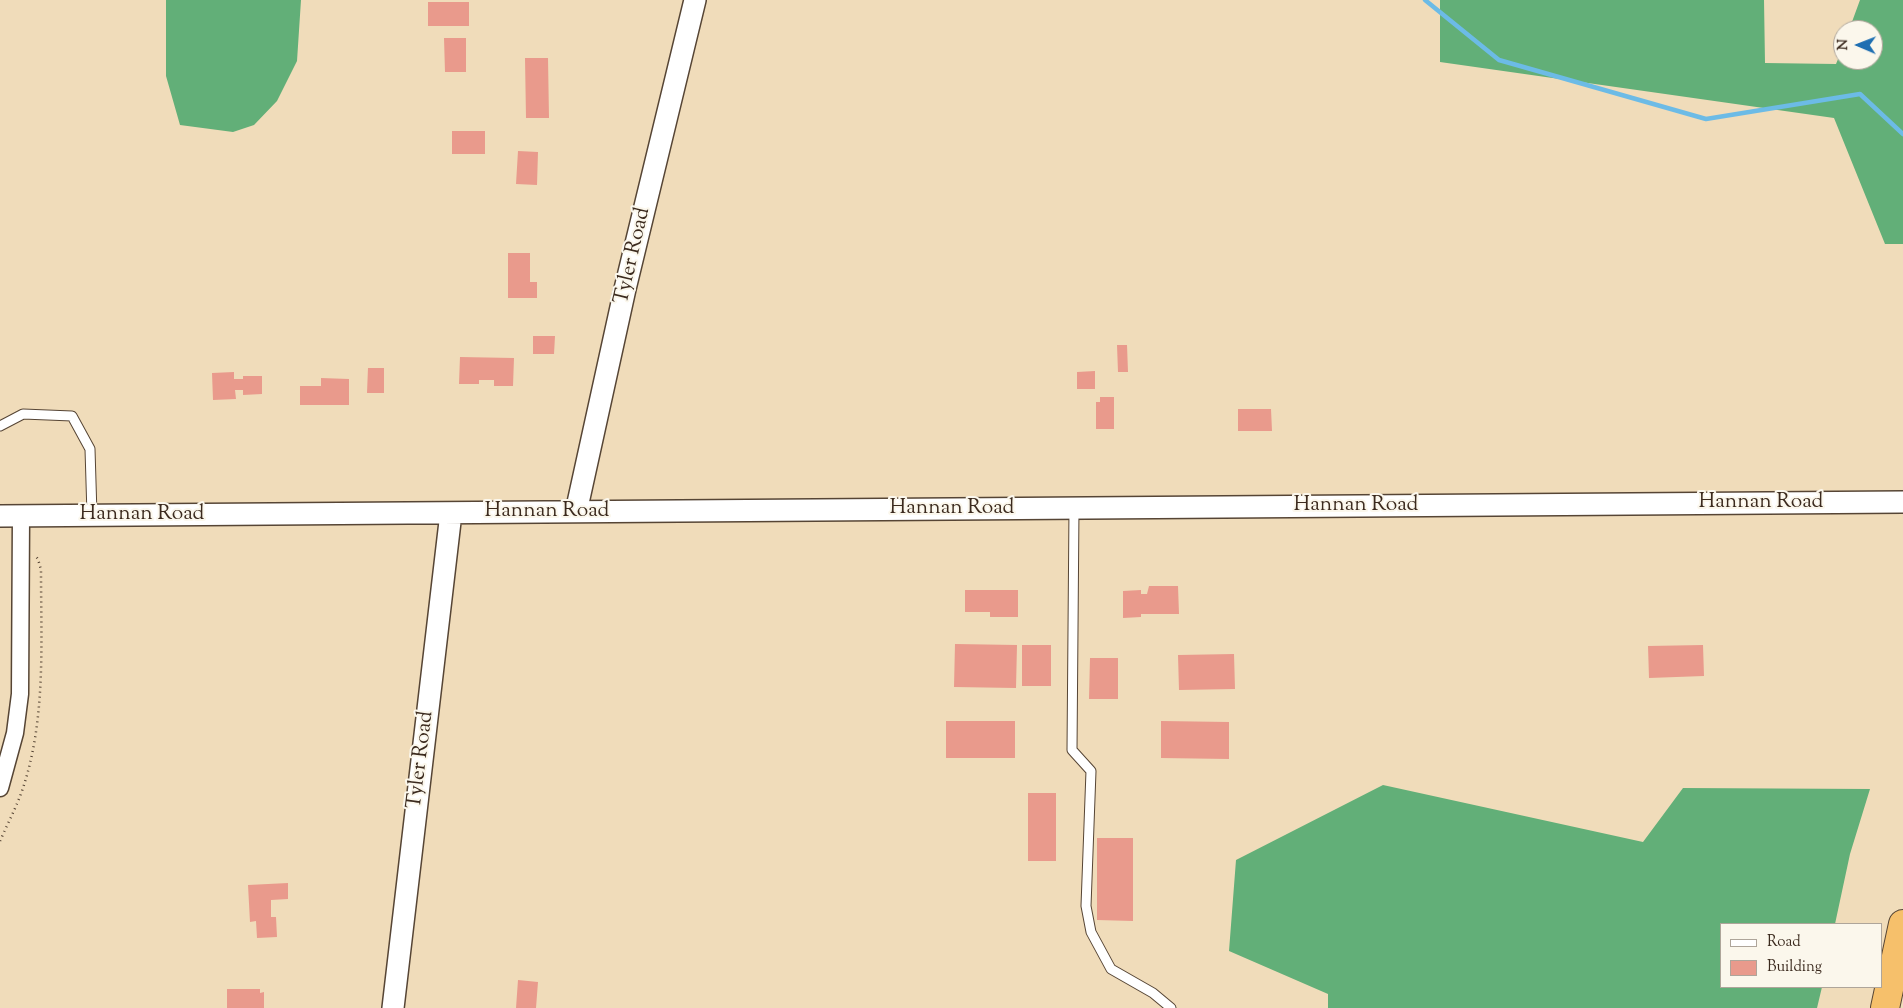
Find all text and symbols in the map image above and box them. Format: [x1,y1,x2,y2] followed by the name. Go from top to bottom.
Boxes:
[1833,20,1883,70] north arrow
[1834,39,1854,51] text: N
[611,205,657,307] street label: Tyler Road
[1699,490,1823,516] street label: Hannan Road
[1294,493,1418,519] street label: Hannan Road
[890,496,1014,522] street label: Hannan Road
[485,499,609,525] street label: Hannan Road
[80,502,204,528] street label: Hannan Road
[404,710,440,810] street label: Tyler Road
[1720,923,1883,988] legend
[1767,932,1801,953] text: Road
[1767,957,1822,978] text: Building

